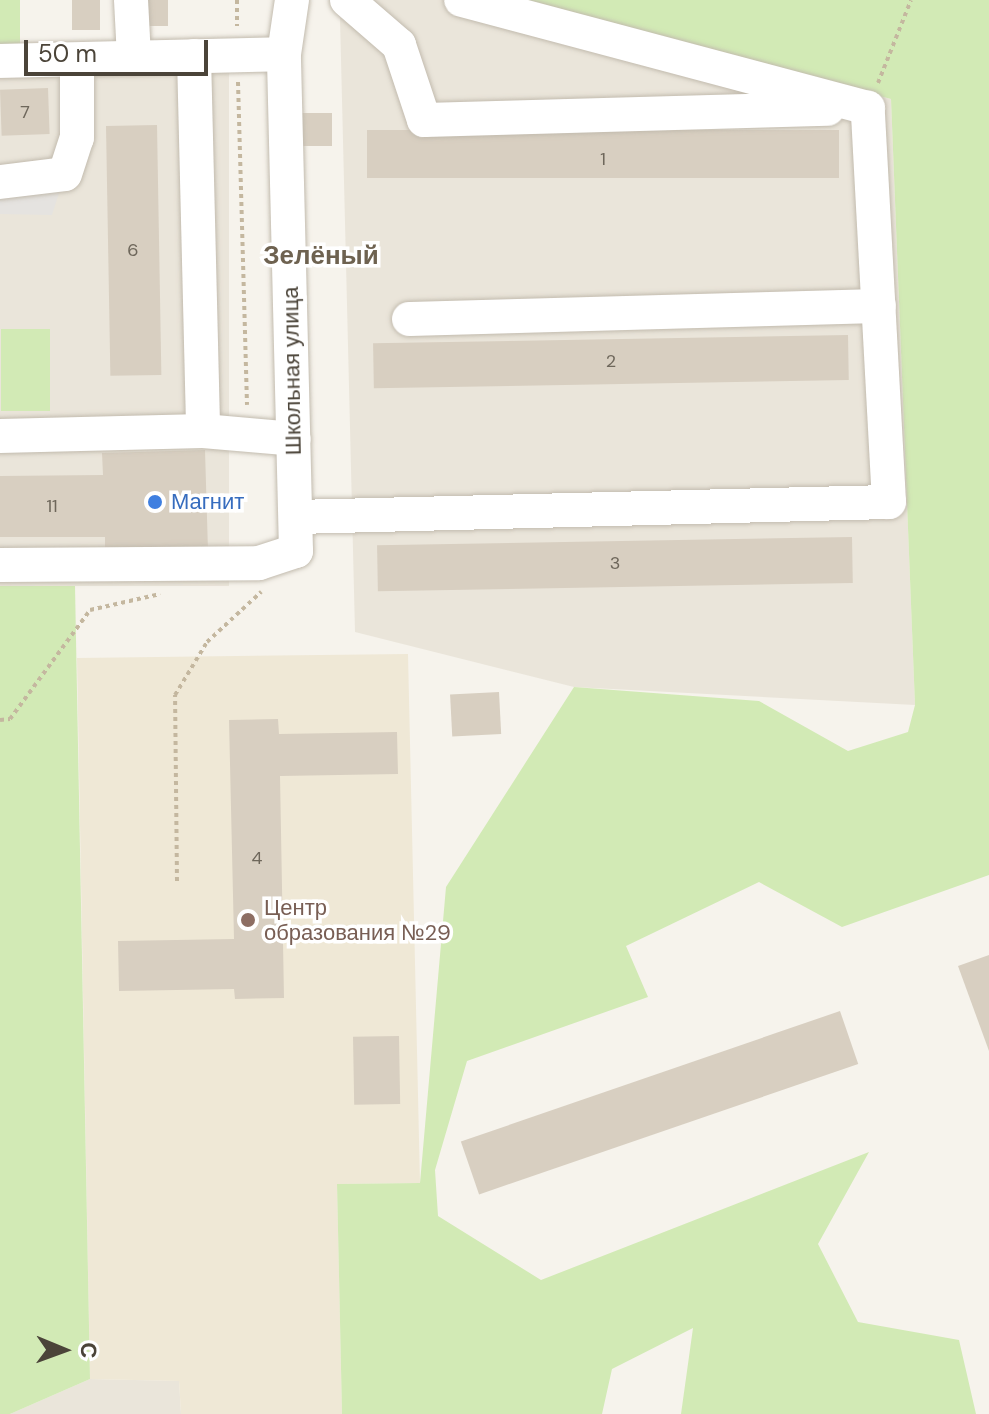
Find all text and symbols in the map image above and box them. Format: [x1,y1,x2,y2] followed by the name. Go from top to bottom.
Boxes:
[28,24,212,74] scale bar
[38,38,97,69] text: 50 m
[20,101,30,123] house number: 7
[600,148,606,170] house number: 1
[127,239,139,261] house number: 6
[263,240,379,272] district label: Зелёный
[277,286,307,456] street label: Школьная улица
[606,350,616,372] house number: 2
[171,489,244,515] place label: Магнит
[146,493,164,511] marker: Магнит
[46,495,58,517] house number: 11
[610,552,620,574] house number: 3
[252,847,262,869] house number: 4
[264,894,451,946] place label: Центр образования №29
[239,911,257,929] marker: Центр образования №29
[24,1310,104,1390] north arrow
[74,1342,103,1359] text: С

